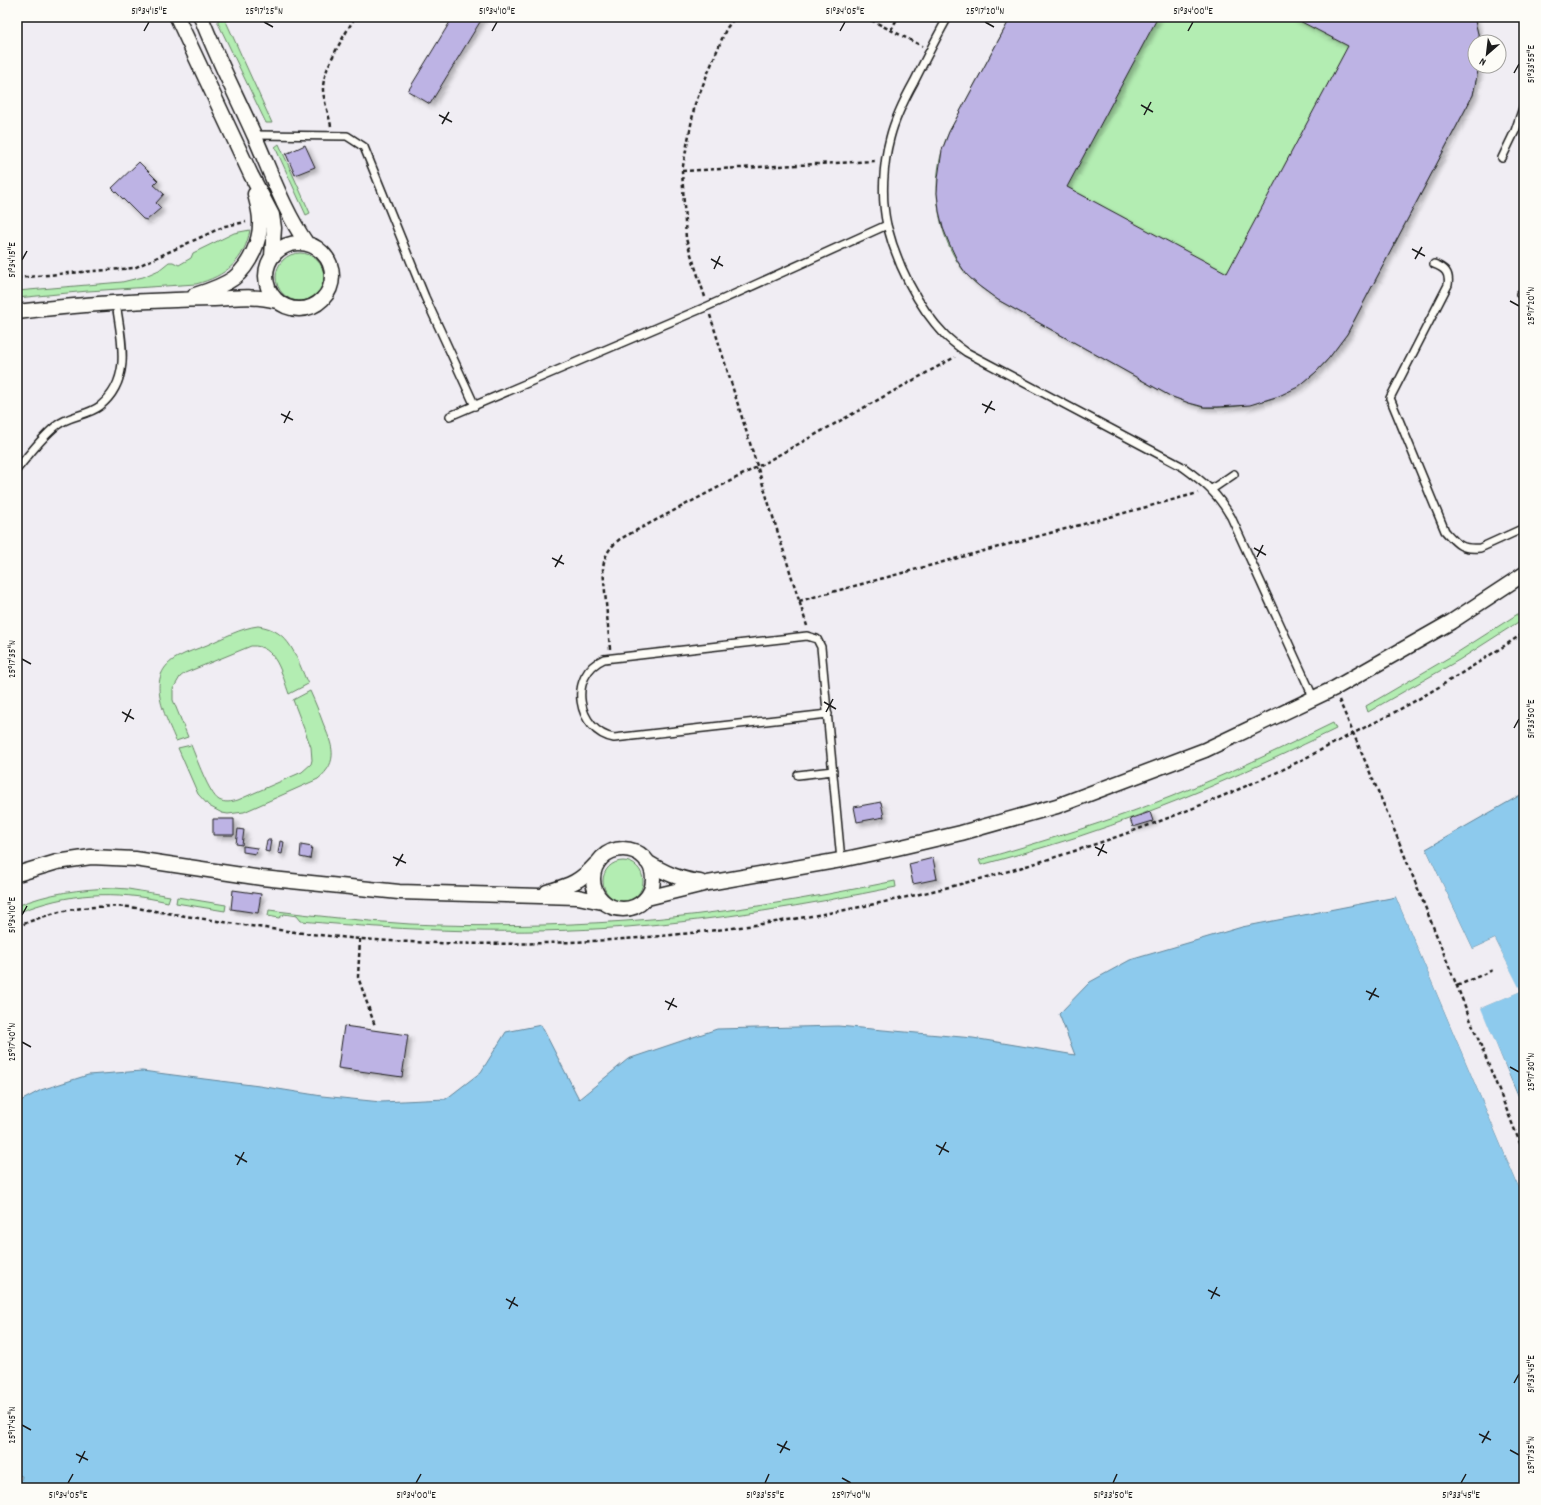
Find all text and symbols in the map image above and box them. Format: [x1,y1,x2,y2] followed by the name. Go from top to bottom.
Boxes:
[131,5,167,19] text: 51°34'15"E
[245,5,283,19] text: 25°17'25"N
[479,5,516,19] text: 51°34'10"E
[826,5,865,19] text: 51°34'05"E
[966,5,1004,19] text: 25°17'20"N
[1173,5,1213,19] text: 51°34'00"E
[1467,34,1507,74] north arrow
[1525,44,1539,83] text: 51°33'55"E
[1477,52,1489,69] text: N
[6,242,20,278] text: 51°34'15"E
[1525,287,1539,325] text: 25°17'20"N
[6,640,20,678] text: 25°17'35"N
[1525,699,1539,739] text: 51°33'50"E
[6,896,20,933] text: 51°34'10"E
[6,1023,20,1061] text: 25°17'40"N
[1525,1053,1539,1091] text: 25°17'30"N
[1525,1355,1539,1393] text: 51°33'45"E
[6,1406,20,1444] text: 25°17'45"N
[1525,1436,1539,1474] text: 25°17'35"N
[49,1489,88,1503] text: 51°34'05"E
[396,1489,436,1503] text: 51°34'00"E
[746,1489,785,1503] text: 51°33'55"E
[832,1489,870,1503] text: 25°17'40"N
[1093,1489,1133,1503] text: 51°33'50"E
[1442,1489,1480,1503] text: 51°33'45"E

